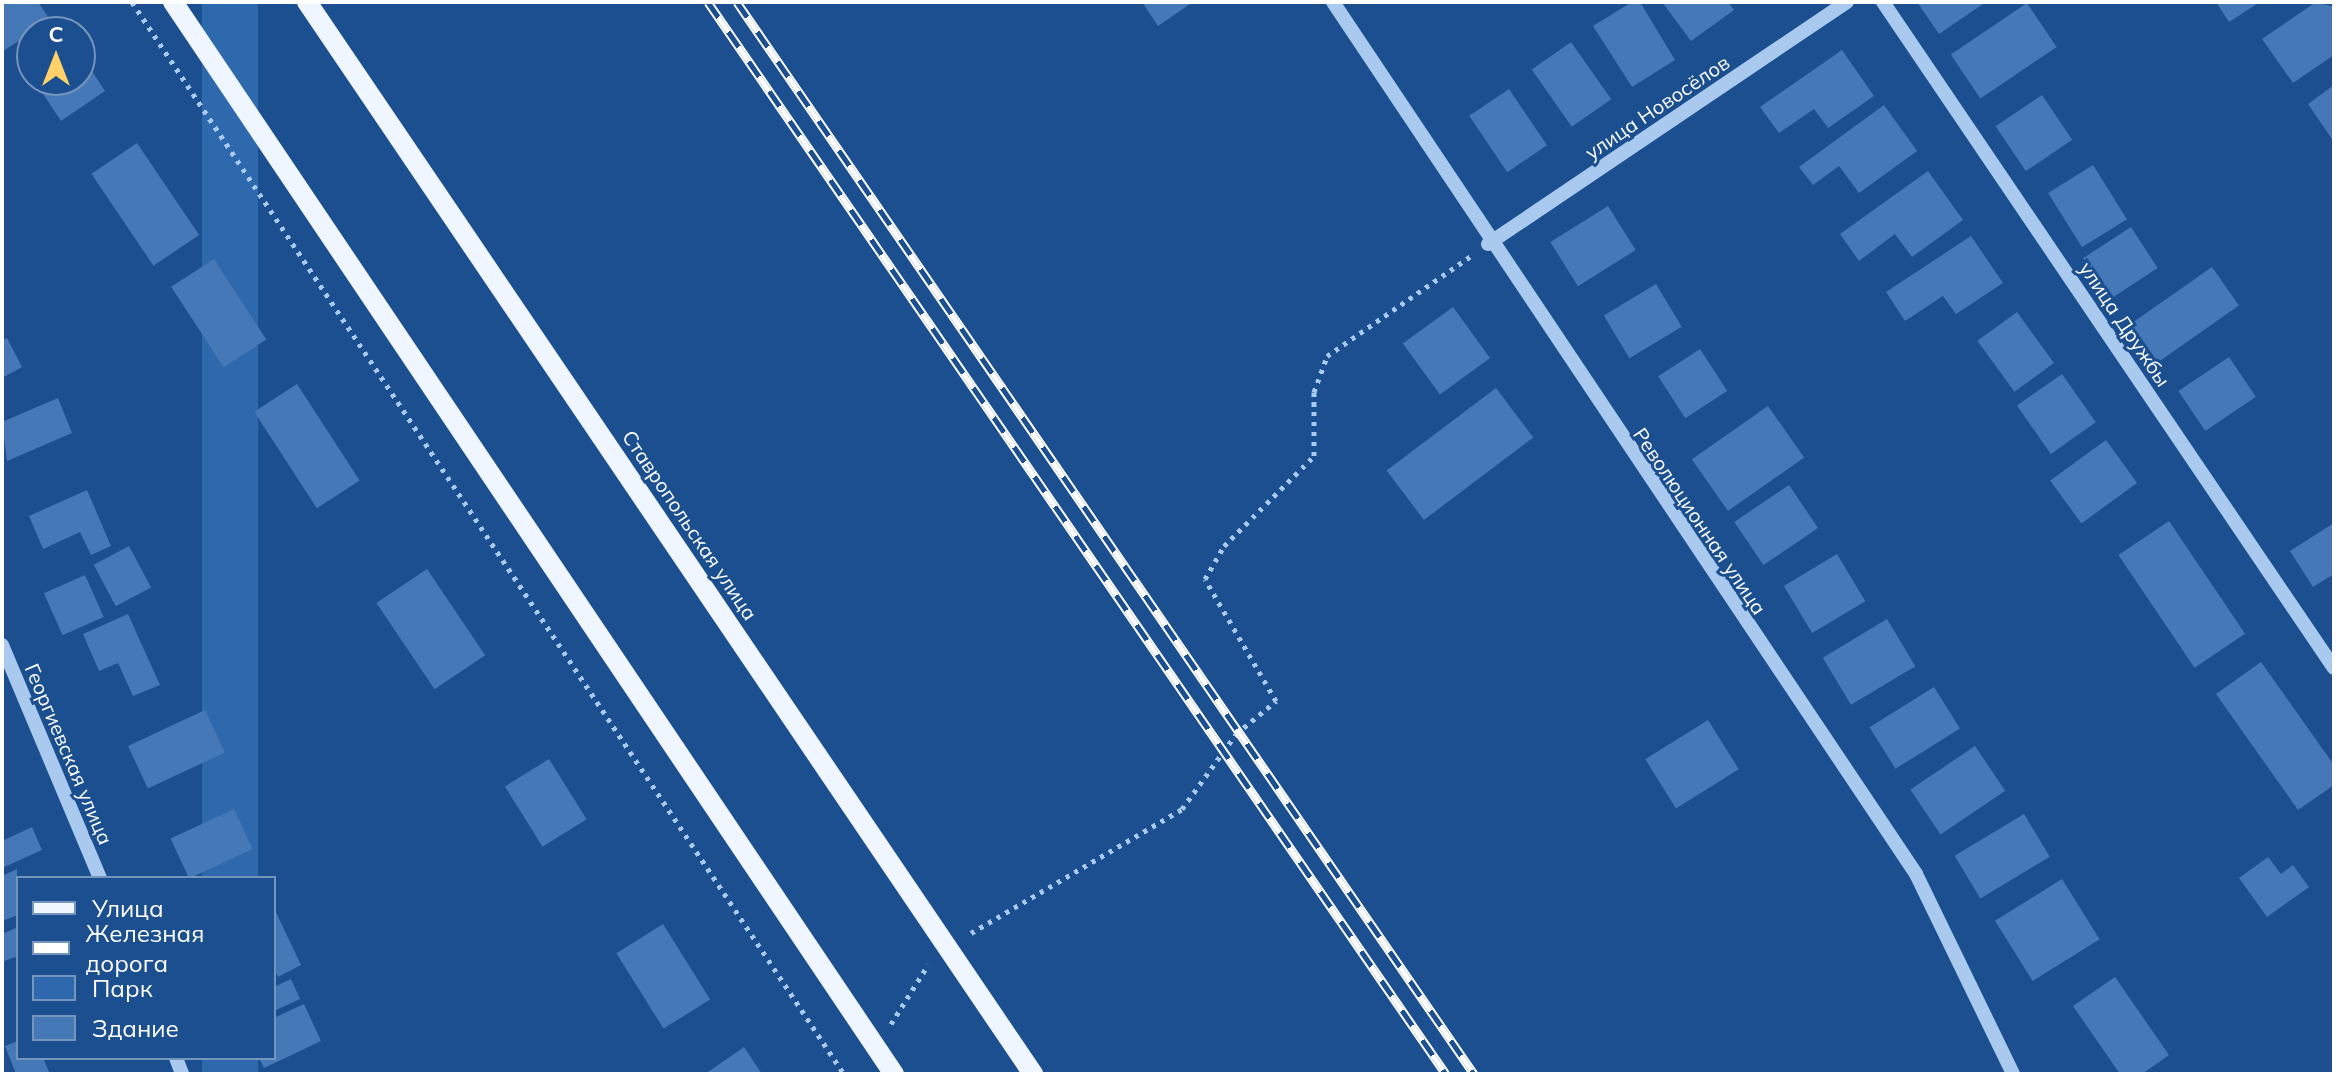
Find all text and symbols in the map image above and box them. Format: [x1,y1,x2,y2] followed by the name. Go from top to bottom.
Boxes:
[16,16,96,96] north arrow
[48,20,64,48] text: С
[1580,50,1734,164] street label: улица Новосёлов
[2074,257,2176,391] street label: улица Дружбы
[1628,423,1772,619] street label: Революционная улица
[618,426,762,624] street label: Ставропольская улица
[20,660,118,848] street label: Георгиевская улица
[16,876,276,1060] legend
[92,893,164,923] text: Улица
[86,918,204,978] text: Железная дорога
[92,973,153,1003] text: Парк
[92,1013,179,1043] text: Здание

